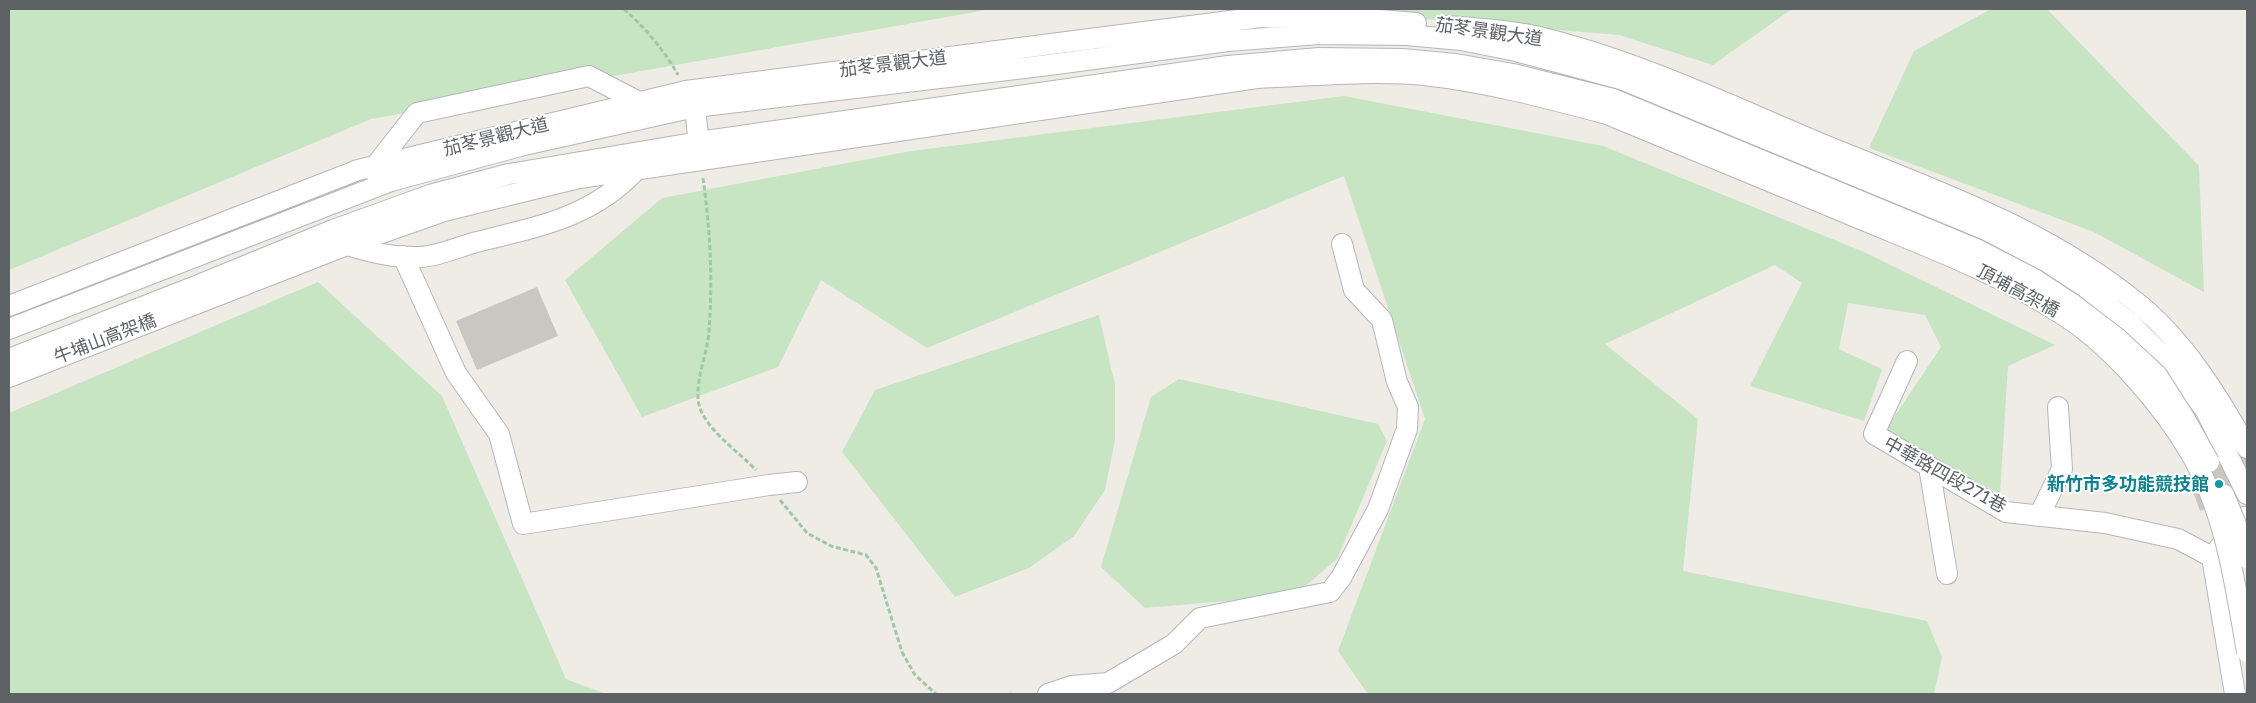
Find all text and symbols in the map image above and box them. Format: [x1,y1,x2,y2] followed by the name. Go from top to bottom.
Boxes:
[1434,14,1544,50] street label: 茄苳景觀大道
[838,47,948,81] street label: 茄苳景觀大道
[441,113,551,161] street label: 茄苳景觀大道
[1973,260,2063,322] street label: 頂埔高架橋
[51,310,159,368] street label: 牛埔山高架橋
[1880,432,2010,518] street label: 中華路四段271巷
[2047,473,2209,495] place label: 新竹市多功能競技館
[2213,478,2225,490] marker: 新竹市多功能競技館

